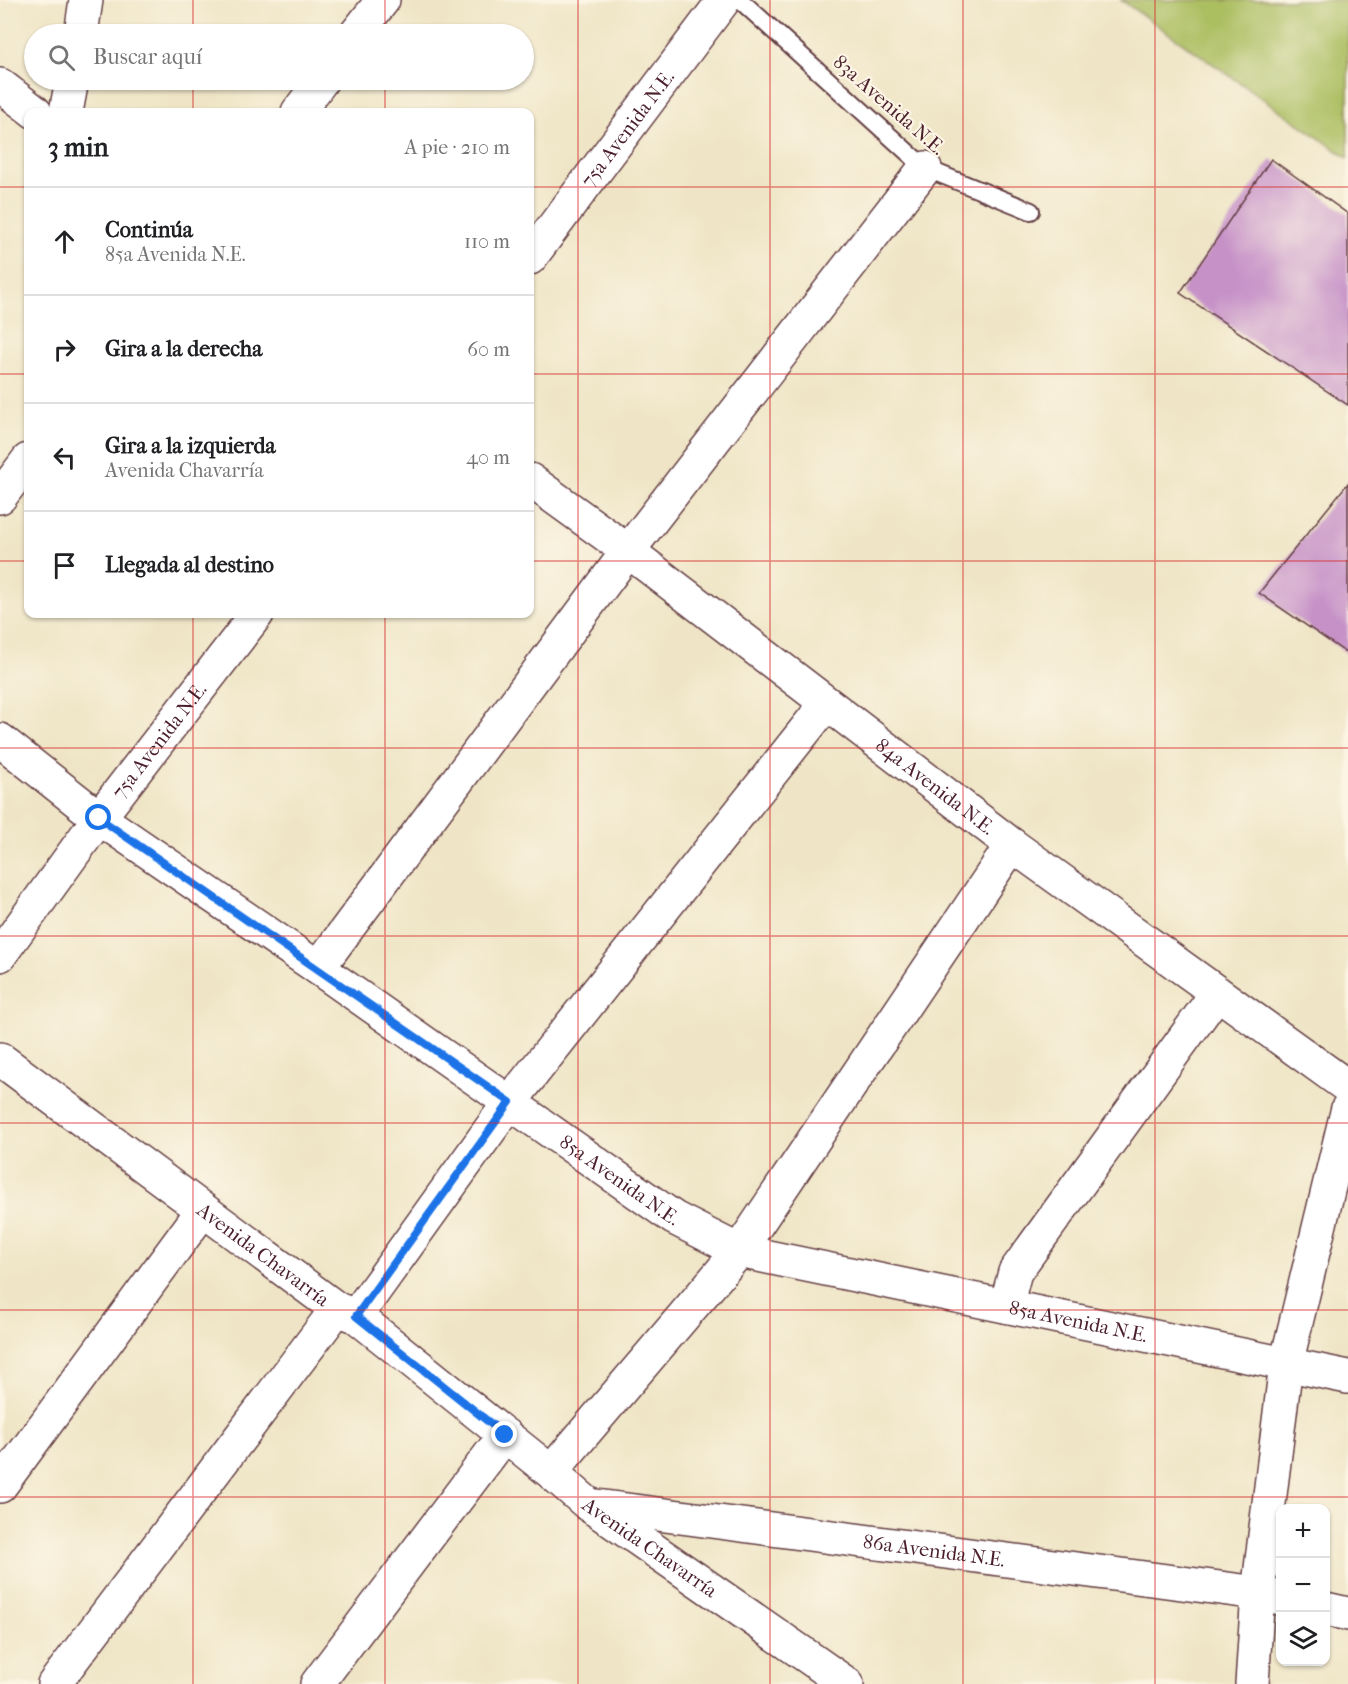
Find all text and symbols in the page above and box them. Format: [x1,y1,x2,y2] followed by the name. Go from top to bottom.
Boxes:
[24,24,534,90] search box
[45,41,78,74] icon: search
[93,44,202,70] text: Buscar aquí
[829,50,950,160] street label: 83a Avenida N.E.
[576,65,679,191] street label: 75a Avenida N.E.
[48,132,109,163] text: 3 min
[404,136,510,159] text: A pie · 210 m
[105,217,193,243] text: Continúa
[48,225,81,258] icon: ahead
[464,230,510,253] text: 110 m
[105,243,246,266] text: 85a Avenida N.E.
[48,333,81,366] icon: right
[105,336,262,362] text: Gira a la derecha
[467,338,510,361] text: 60 m
[105,433,276,459] text: Gira a la izquierda
[48,441,81,474] icon: left
[466,446,510,469] text: 40 m
[105,459,264,482] text: Avenida Chavarría
[48,549,81,582] icon: arrive
[105,552,274,578] text: Llegada al destino
[107,678,211,803] street label: 75a Avenida N.E.
[871,733,999,839] street label: 84a Avenida N.E.
[85,804,111,830] route start
[555,1130,683,1230] street label: 85a Avenida N.E.
[192,1197,335,1311] street label: Avenida Chavarría
[1007,1296,1150,1347] street label: 85a Avenida N.E.
[491,1421,517,1447] route end
[577,1492,722,1602] street label: Avenida Chavarría
[1276,1504,1330,1666] map controls
[1276,1504,1330,1558] button: +
[862,1530,1006,1571] street label: 86a Avenida N.E.
[1276,1558,1330,1612] button: −
[1276,1612,1330,1666] button: layers

